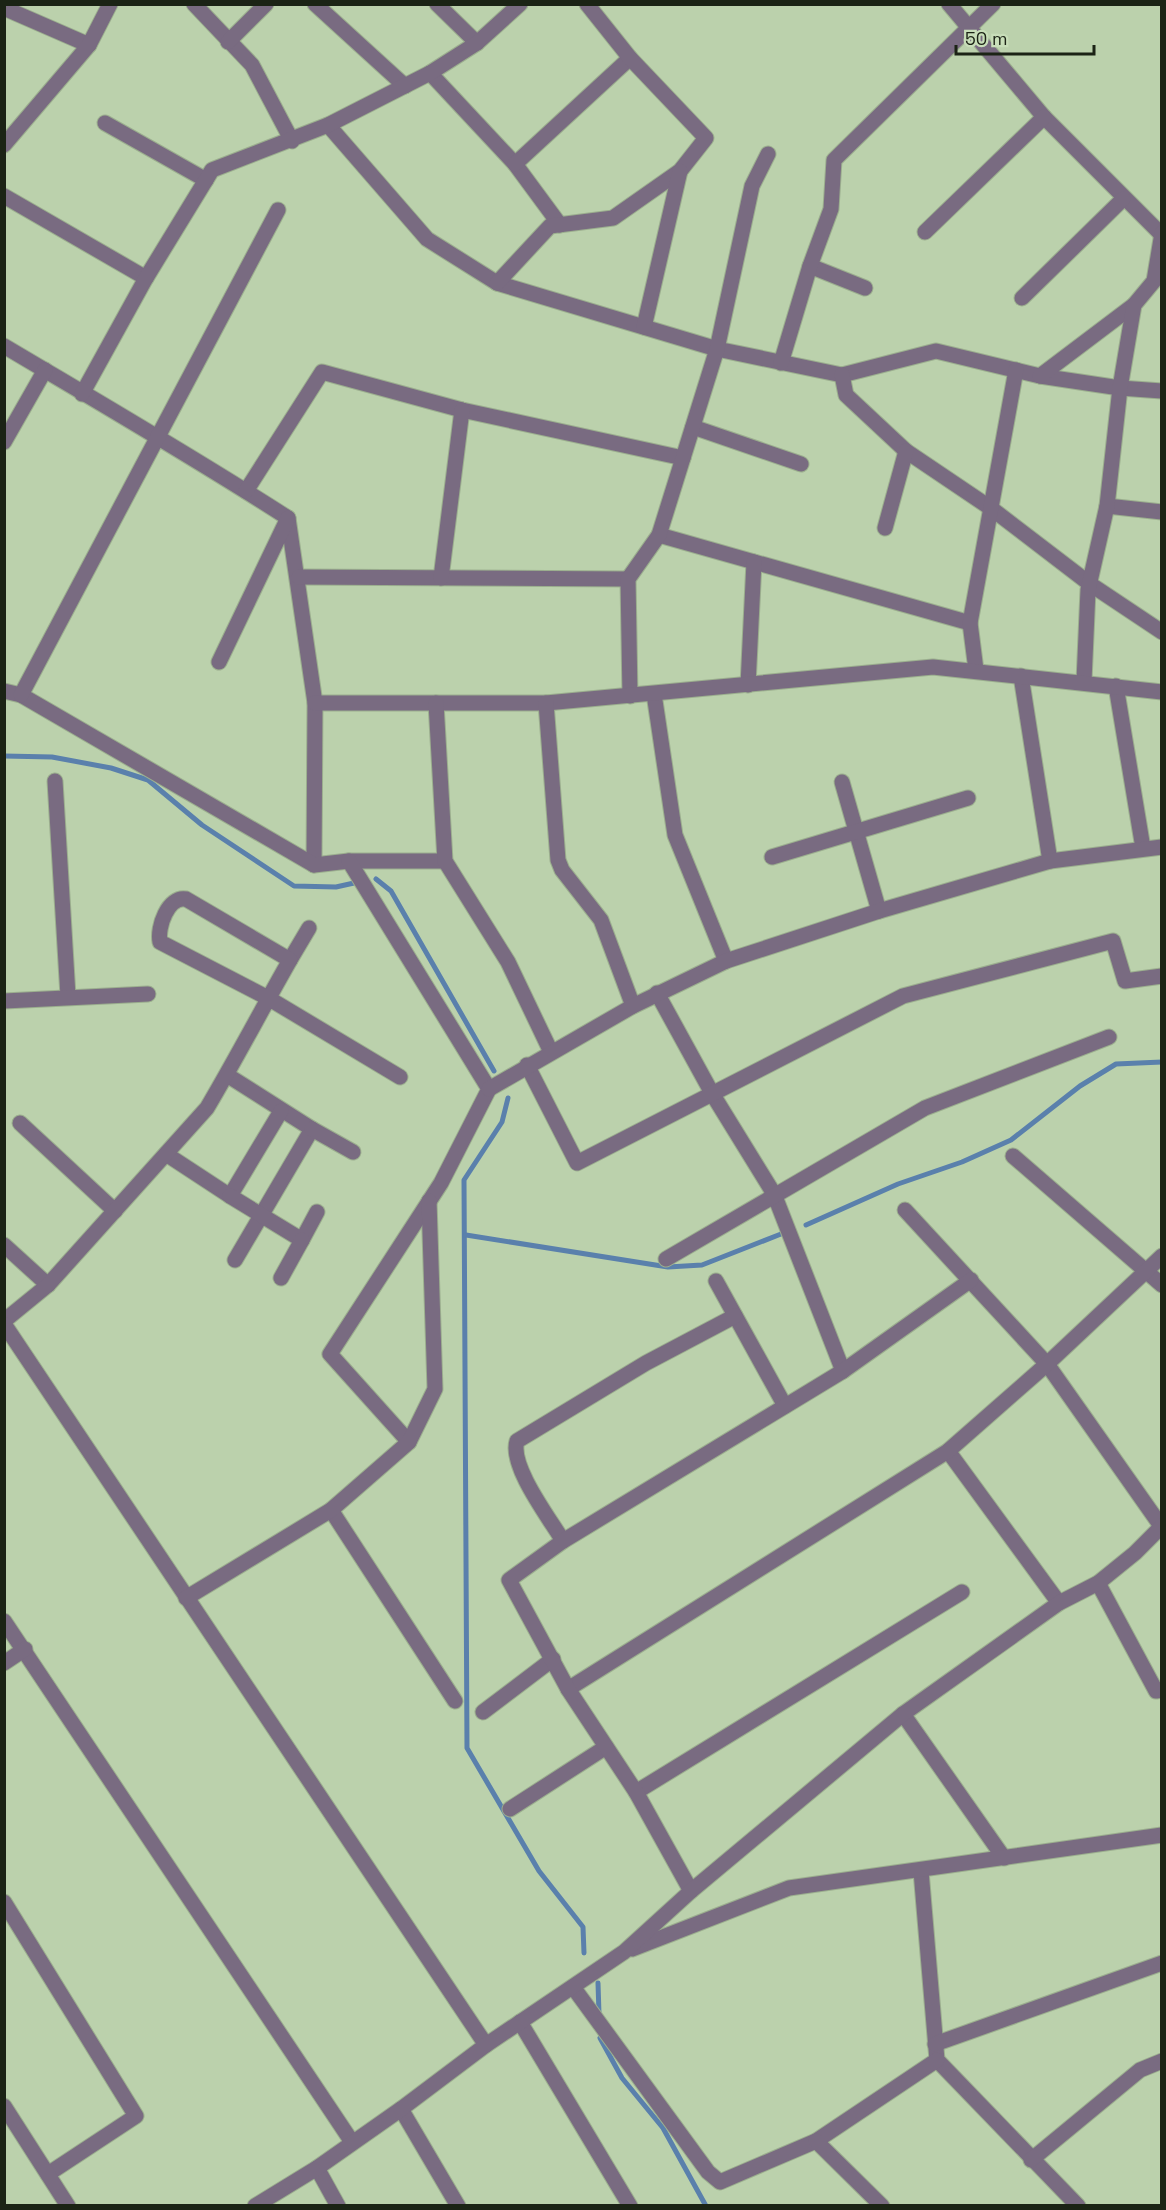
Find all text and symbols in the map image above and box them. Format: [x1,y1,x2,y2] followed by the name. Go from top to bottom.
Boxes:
[956,18,1094,56] scale bar
[965,27,1007,50] text: 50 m

